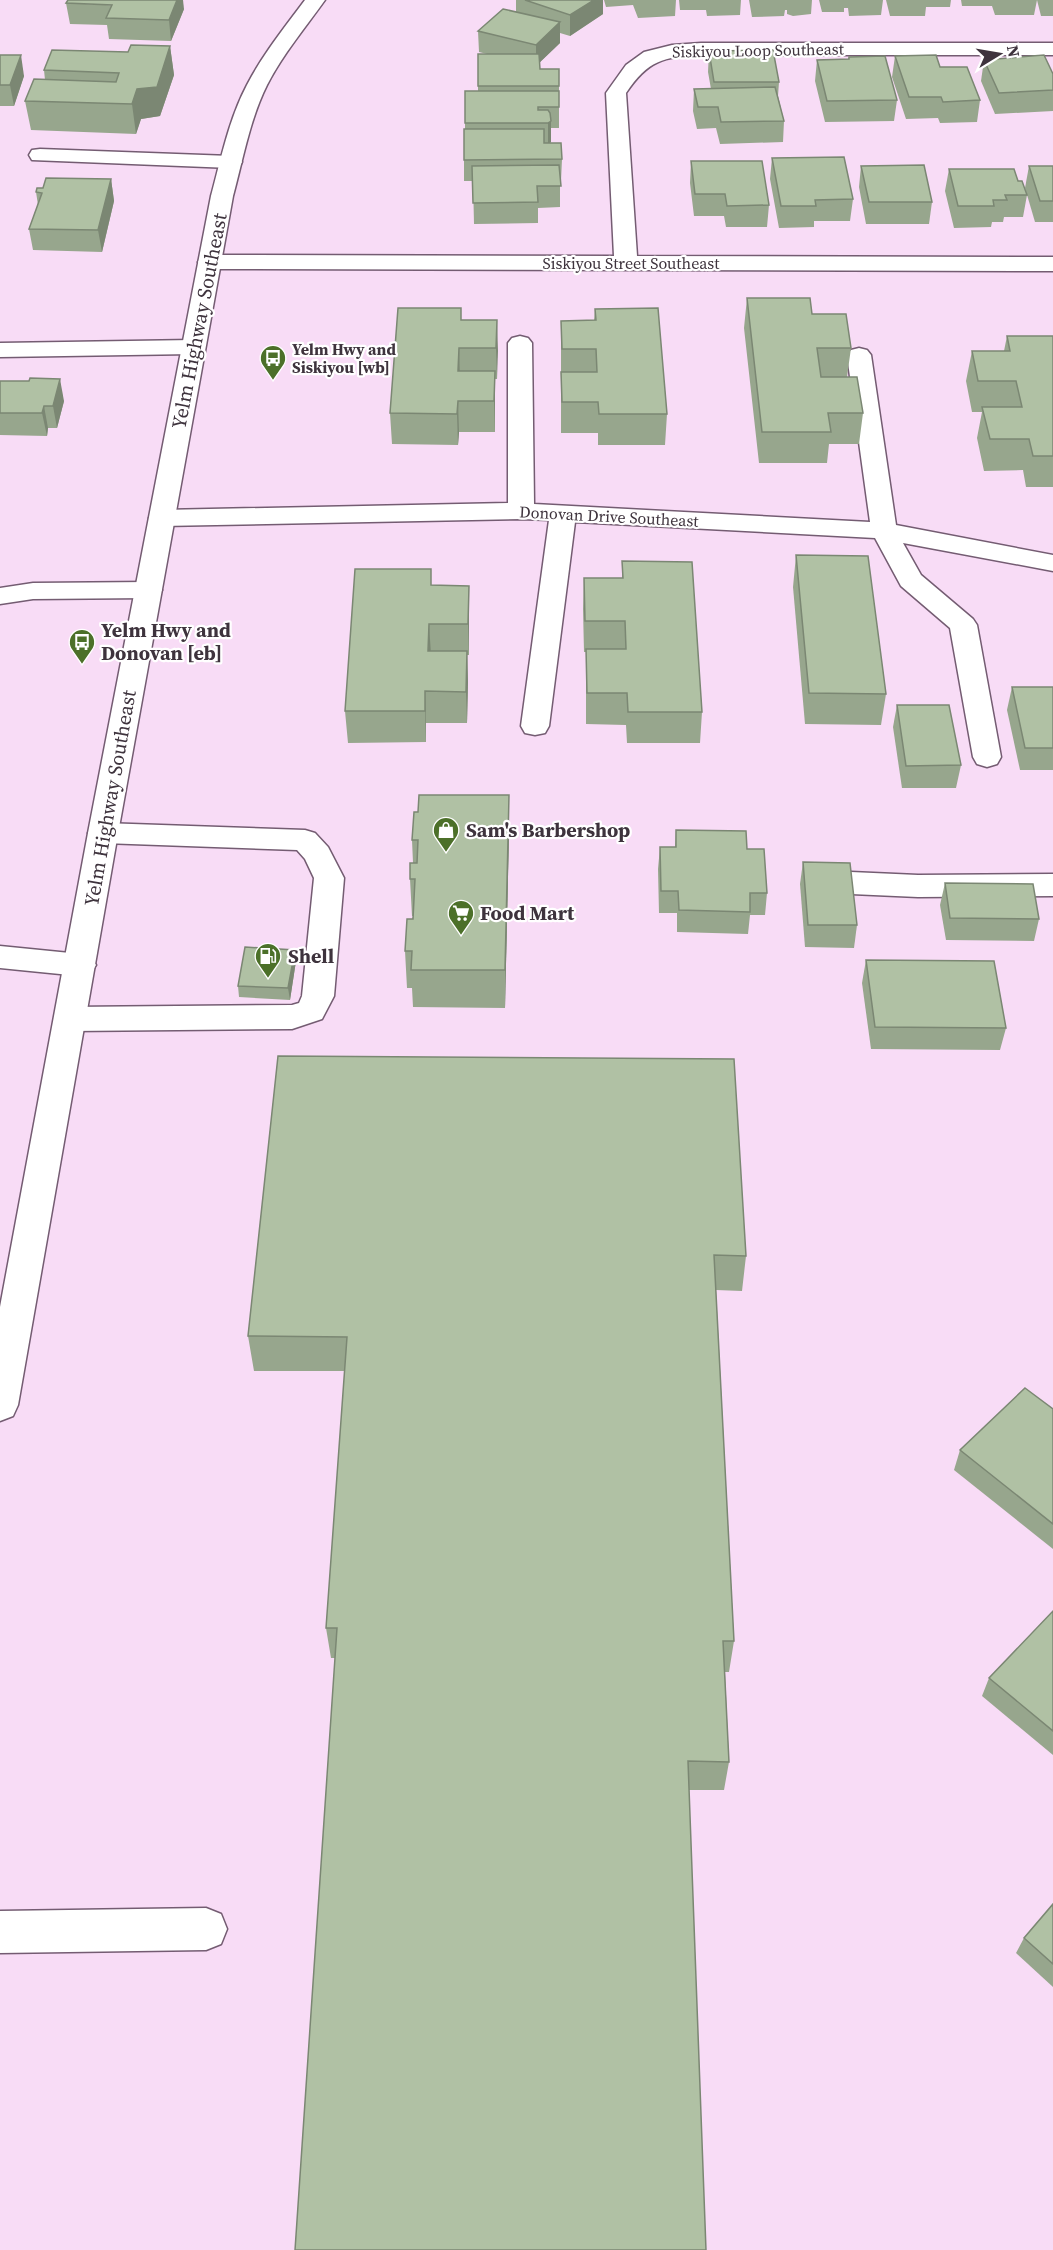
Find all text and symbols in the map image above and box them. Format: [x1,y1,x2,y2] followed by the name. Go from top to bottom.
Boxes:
[969,24,1029,84] north arrow
[672,37,845,62] street label: Siskiyou Loop Southeast
[1002,43,1026,59] text: N
[164,210,234,431] street label: Yelm Highway Southeast
[543,252,720,274] street label: Siskiyou Street Southeast
[292,338,396,378] place label: Yelm Hwy and Siskiyou [wb]
[258,343,288,381] bus stop icon: Yelm Hwy and Siskiyou [wb]
[519,500,700,532] street label: Donovan Drive Southeast
[101,616,231,667] place label: Yelm Hwy and Donovan [eb]
[67,627,97,665] bus stop icon: Yelm Hwy and Donovan [eb]
[77,687,143,908] street label: Yelm Highway Southeast
[431,815,461,853] shop icon: Sam's Barbershop
[466,816,630,844] place label: Sam's Barbershop
[446,898,476,936] supermarket icon: Food Mart
[480,899,575,927] place label: Food Mart
[253,941,283,979] fuel station icon: Shell
[288,942,334,970] place label: Shell

